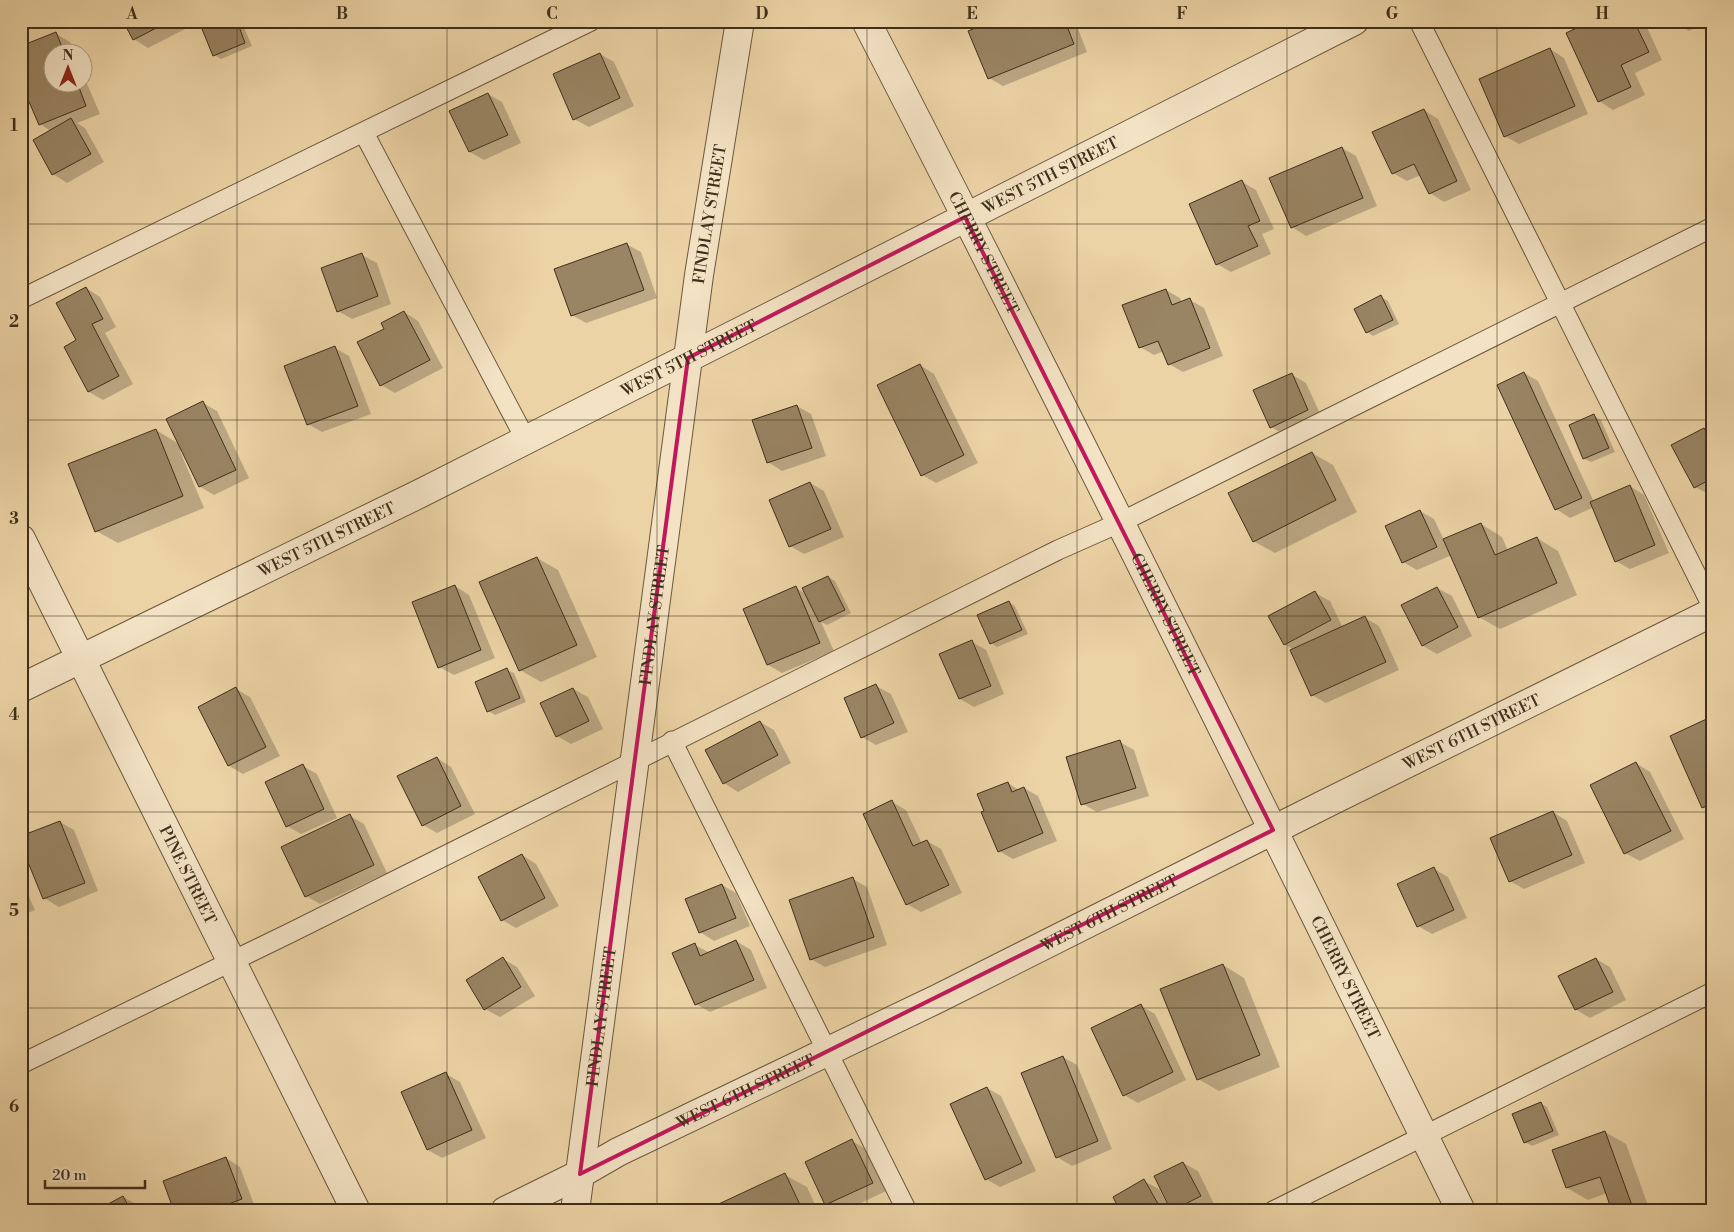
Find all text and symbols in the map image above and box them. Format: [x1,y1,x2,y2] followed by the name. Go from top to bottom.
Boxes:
[125,4,138,24] text: A
[336,4,348,24] text: B
[546,4,558,24] text: C
[756,4,769,24] text: D
[966,4,978,24] text: E
[1176,4,1188,24] text: F
[1386,4,1399,24] text: G
[1595,4,1609,24] text: H
[42,42,92,92] north arrow
[62,47,74,65] text: N
[10,116,18,136] text: 1
[978,133,1122,219] street label: WEST 5TH STREET
[689,143,731,285] street label: FINDLAY STREET
[944,188,1023,318] street label: CHERRY STREET
[9,312,19,332] text: 2
[617,316,761,402] street label: WEST 5TH STREET
[254,498,399,582] street label: WEST 5TH STREET
[9,509,19,529] text: 3
[636,544,674,687] street label: FINDLAY STREET
[1126,550,1204,680] street label: CHERRY STREET
[1399,690,1544,775] street label: WEST 6TH STREET
[9,705,20,725] text: 4
[154,822,220,928] street label: PINE STREET
[1037,871,1182,957] street label: WEST 6TH STREET
[9,901,19,921] text: 5
[1306,913,1384,1043] street label: CHERRY STREET
[583,946,621,1088] street label: FINDLAY STREET
[673,1050,818,1134] street label: WEST 6TH STREET
[9,1097,19,1117] text: 6
[45,1157,145,1189] scale bar
[52,1166,87,1185] text: 20 m

